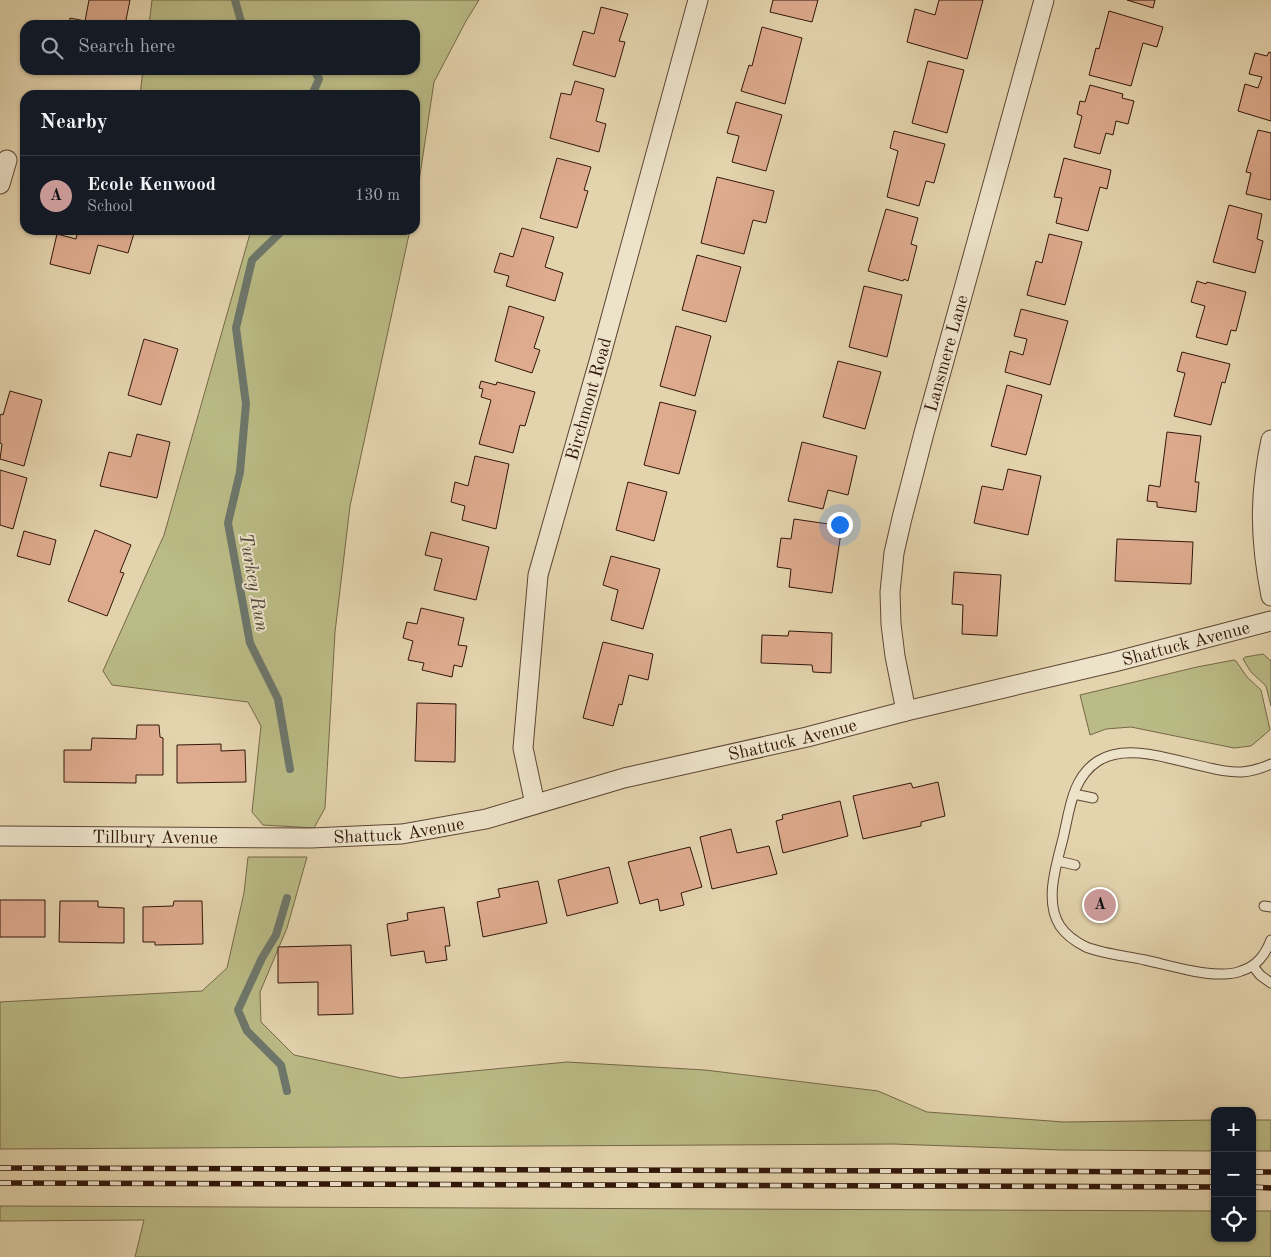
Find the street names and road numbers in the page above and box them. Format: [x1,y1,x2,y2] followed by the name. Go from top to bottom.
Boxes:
[922,293,972,414] street label: Lansmere Lane
[563,336,615,463] street label: Birchmont Road
[1120,619,1252,670] street label: Shattuck Avenue
[726,716,859,764] street label: Shattuck Avenue
[333,815,465,847] street label: Shattuck Avenue
[92,829,218,847] street label: Tillbury Avenue

